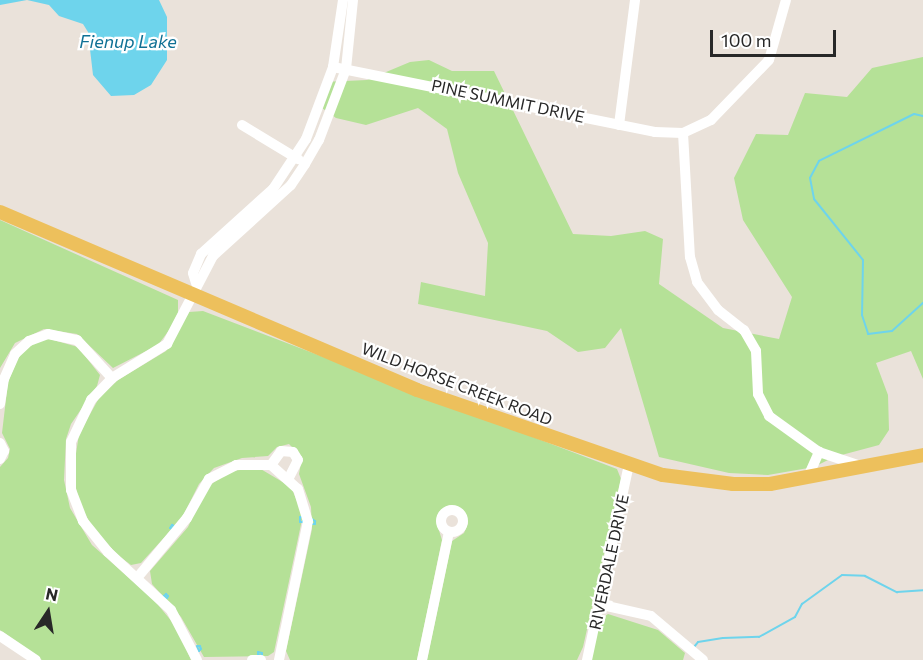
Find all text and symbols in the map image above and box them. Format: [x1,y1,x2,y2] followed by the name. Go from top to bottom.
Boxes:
[713,18,839,56] scale bar
[721,29,771,51] text: 100 m
[79,30,177,52] water label: Fienup Lake
[430,75,586,127] street label: PINE SUMMIT DRIVE
[359,339,555,429] street label: WILD HORSE CREEK ROAD
[585,493,633,631] street label: RIVERDALE DRIVE
[18,582,78,642] north arrow
[44,583,60,604] text: N

